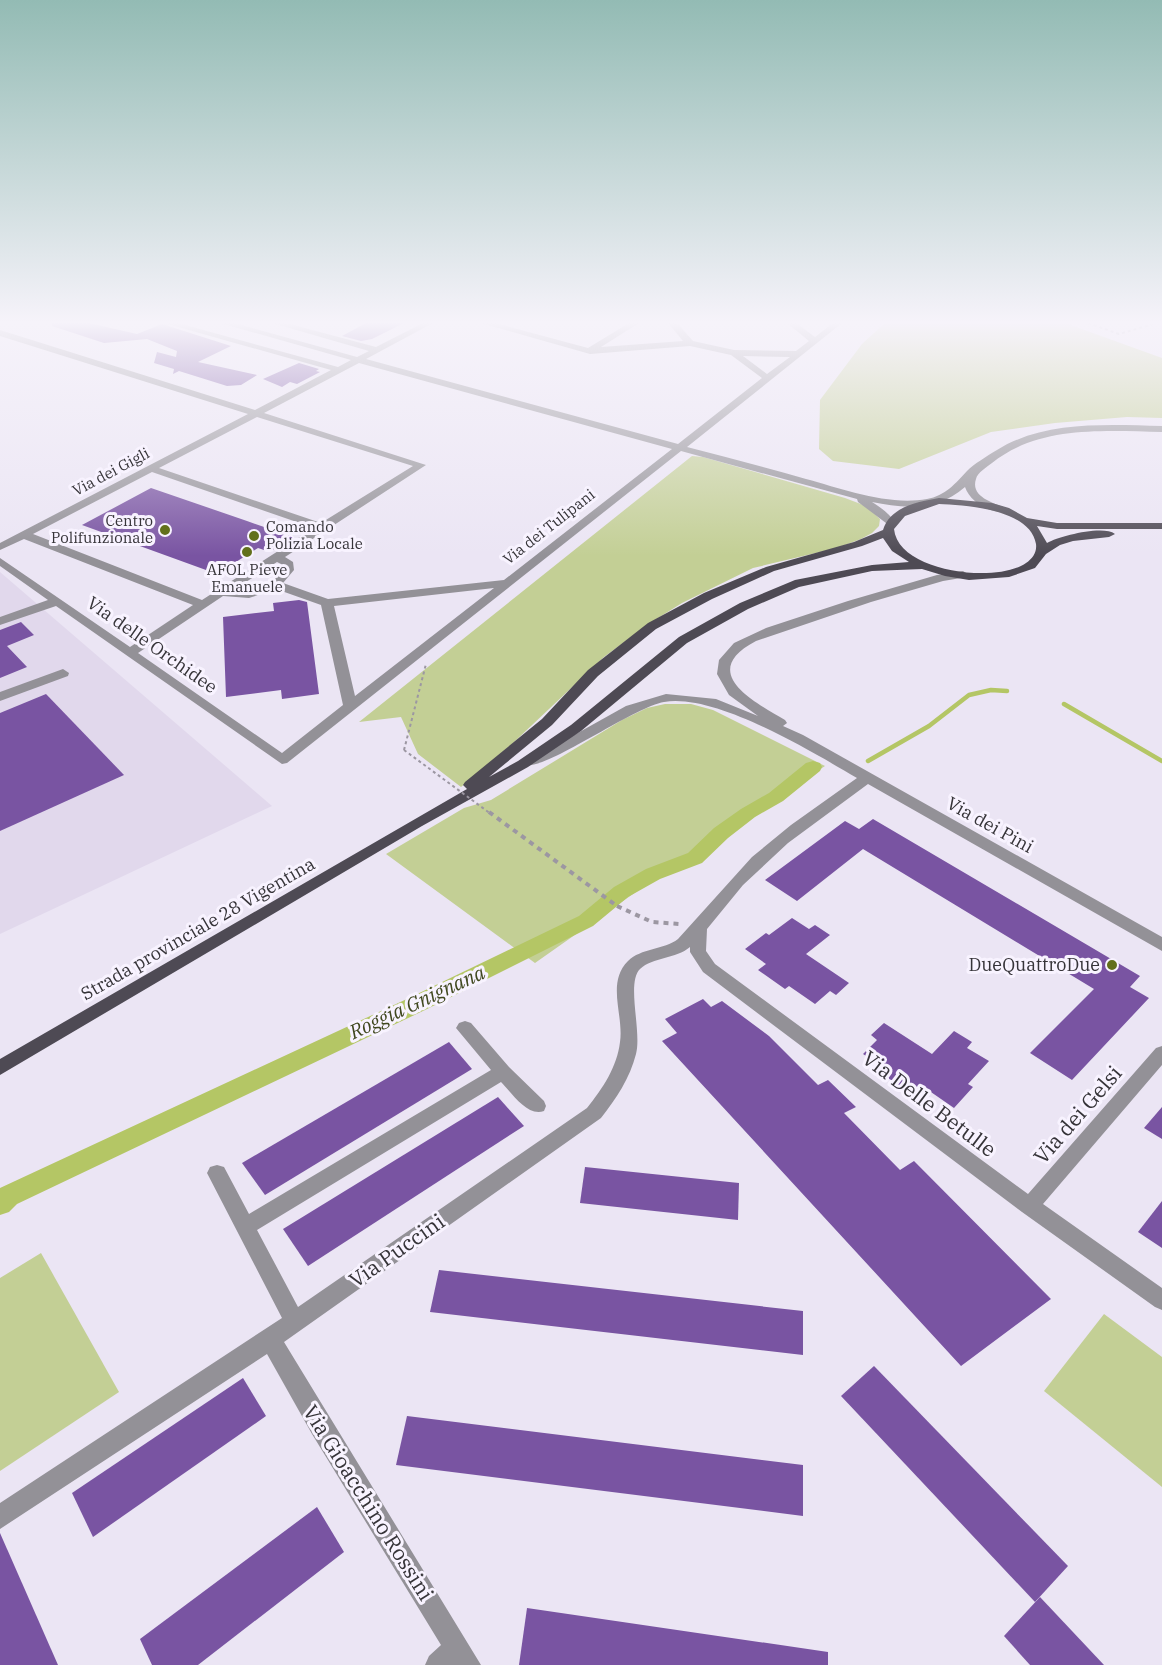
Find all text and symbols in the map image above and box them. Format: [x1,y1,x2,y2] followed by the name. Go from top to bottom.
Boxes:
[69,443,153,500] street label: Via dei Gigli
[499,485,599,568] street label: Via dei Tulipani
[51,511,153,547] place label: Centro Polifunzionale
[266,517,363,553] place label: Comando Polizia Locale
[158,523,172,537] marker: Centro Polifunzionale
[247,529,261,543] marker: Comando Polizia Locale
[240,545,254,559] marker: AFOL Pieve Emanuele
[207,560,287,596] place label: AFOL Pieve Emanuele
[83,591,222,698] street label: Via delle Orchidee
[943,791,1038,858] street label: Via dei Pini
[77,852,319,1005] street label: Strada provinciale 28 Vigentina
[968,953,1100,976] place label: DueQuattroDue
[344,958,489,1045] water label: Roggia Gnignana
[1105,958,1119,972] marker: DueQuattroDue
[857,1044,1002,1163] street label: Via Delle Betulle
[1027,1059,1128,1169] street label: Via dei Gelsi
[343,1207,450,1293] street label: Via Puccini
[297,1399,441,1606] street label: Via Gioacchino Rossini

